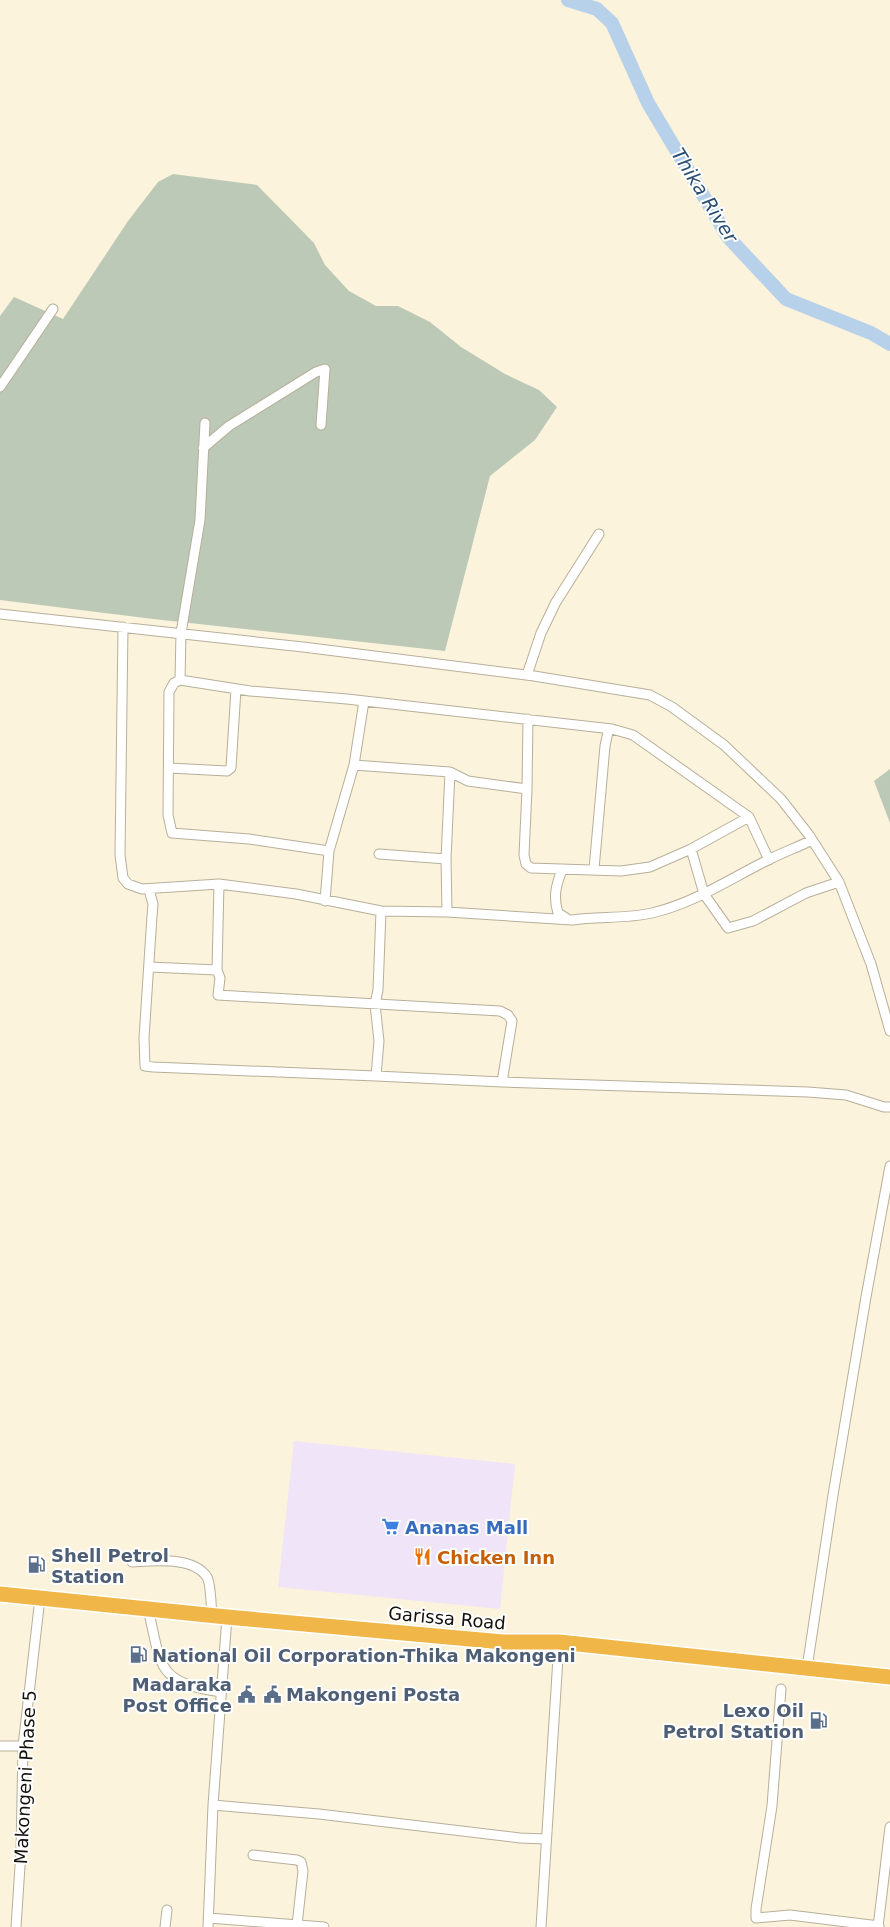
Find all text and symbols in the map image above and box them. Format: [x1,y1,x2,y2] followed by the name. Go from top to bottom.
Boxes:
[667,144,743,247] water label: Thika River
[381,1517,401,1537] supermarket icon: Ananas Mall
[405,1517,528,1538] place label: Ananas Mall
[51,1545,169,1587] place label: Shell Petrol Station
[413,1547,433,1567] restaurant icon: Chicken Inn
[437,1547,555,1568] place label: Chicken Inn
[27,1555,47,1575] fuel station icon: Shell Petrol Station
[387,1602,507,1634] street label: Garissa Road
[128,1645,148,1665] fuel station icon: National Oil Corporation-Thika Makongeni
[152,1645,576,1666] place label: National Oil Corporation-Thika Makongeni
[123,1674,232,1716] place label: Madaraka Post Office
[236,1684,256,1704] public building icon: Madaraka Post Office
[262,1684,282,1704] public building icon: Makongeni Posta
[286,1684,460,1705] place label: Makongeni Posta
[10,1689,40,1865] street label: Makongeni Phase 5
[663,1700,804,1742] place label: Lexo Oil Petrol Station
[808,1710,828,1730] fuel station icon: Lexo Oil Petrol Station

